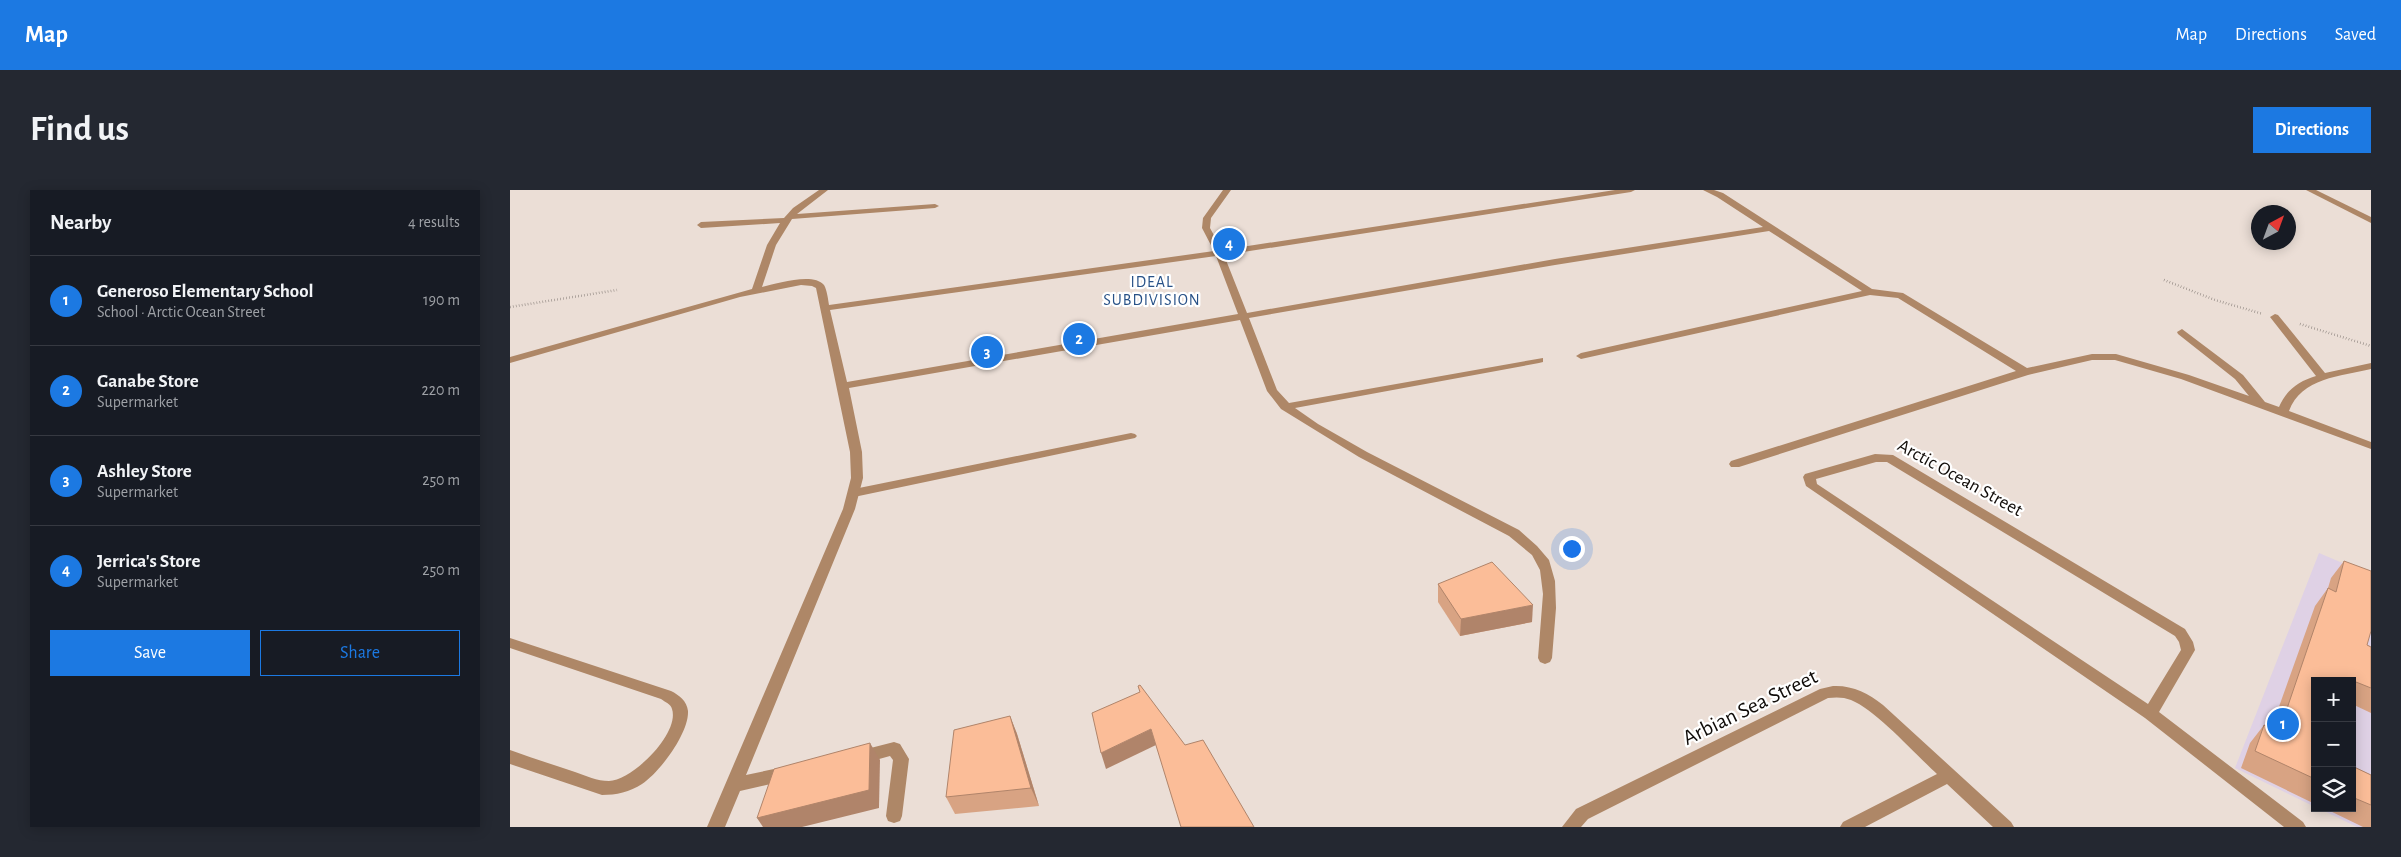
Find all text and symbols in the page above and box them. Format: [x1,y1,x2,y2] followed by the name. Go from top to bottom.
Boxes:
[25,23,68,47] text: Map
[2176,26,2207,44] text: Map
[2235,26,2307,44] text: Directions
[2335,26,2376,44] text: Saved
[2253,107,2371,153] button: Directions
[30,112,129,147] text: Find us
[2251,205,2296,250] north arrow
[50,212,111,233] text: Nearby
[408,214,460,230] text: 4 results
[1213,225,1245,263] pin: 4
[1103,274,1201,308] district label: IDEAL SUBDIVISION
[97,282,314,301] text: Generoso Elementary School
[63,292,69,308] text: 1
[423,292,460,308] text: 190 m
[97,304,265,320] text: School · Arctic Ocean Street
[1063,320,1095,358] pin: 2
[971,333,1003,371] pin: 3
[97,372,199,391] text: Ganabe Store
[62,382,70,398] text: 2
[422,382,460,398] text: 220 m
[97,394,178,410] text: Supermarket
[1894,436,2026,520] street label: Arctic Ocean Street
[97,462,192,481] text: Ashley Store
[63,472,69,488] text: 3
[422,472,460,488] text: 250 m
[97,484,178,500] text: Supermarket
[1559,536,1585,562] your location
[97,552,200,571] text: Jerrica's Store
[62,562,70,578] text: 4
[422,562,460,578] text: 250 m
[97,574,178,590] text: Supermarket
[50,630,250,676] button: Save
[260,630,460,676] button: Share
[1679,665,1821,749] street label: Arbian Sea Street
[2311,677,2356,812] map controls
[2311,677,2356,722] button: +
[2267,705,2299,743] pin: 1
[2311,722,2356,767] button: −
[2311,767,2356,812] button: layers

